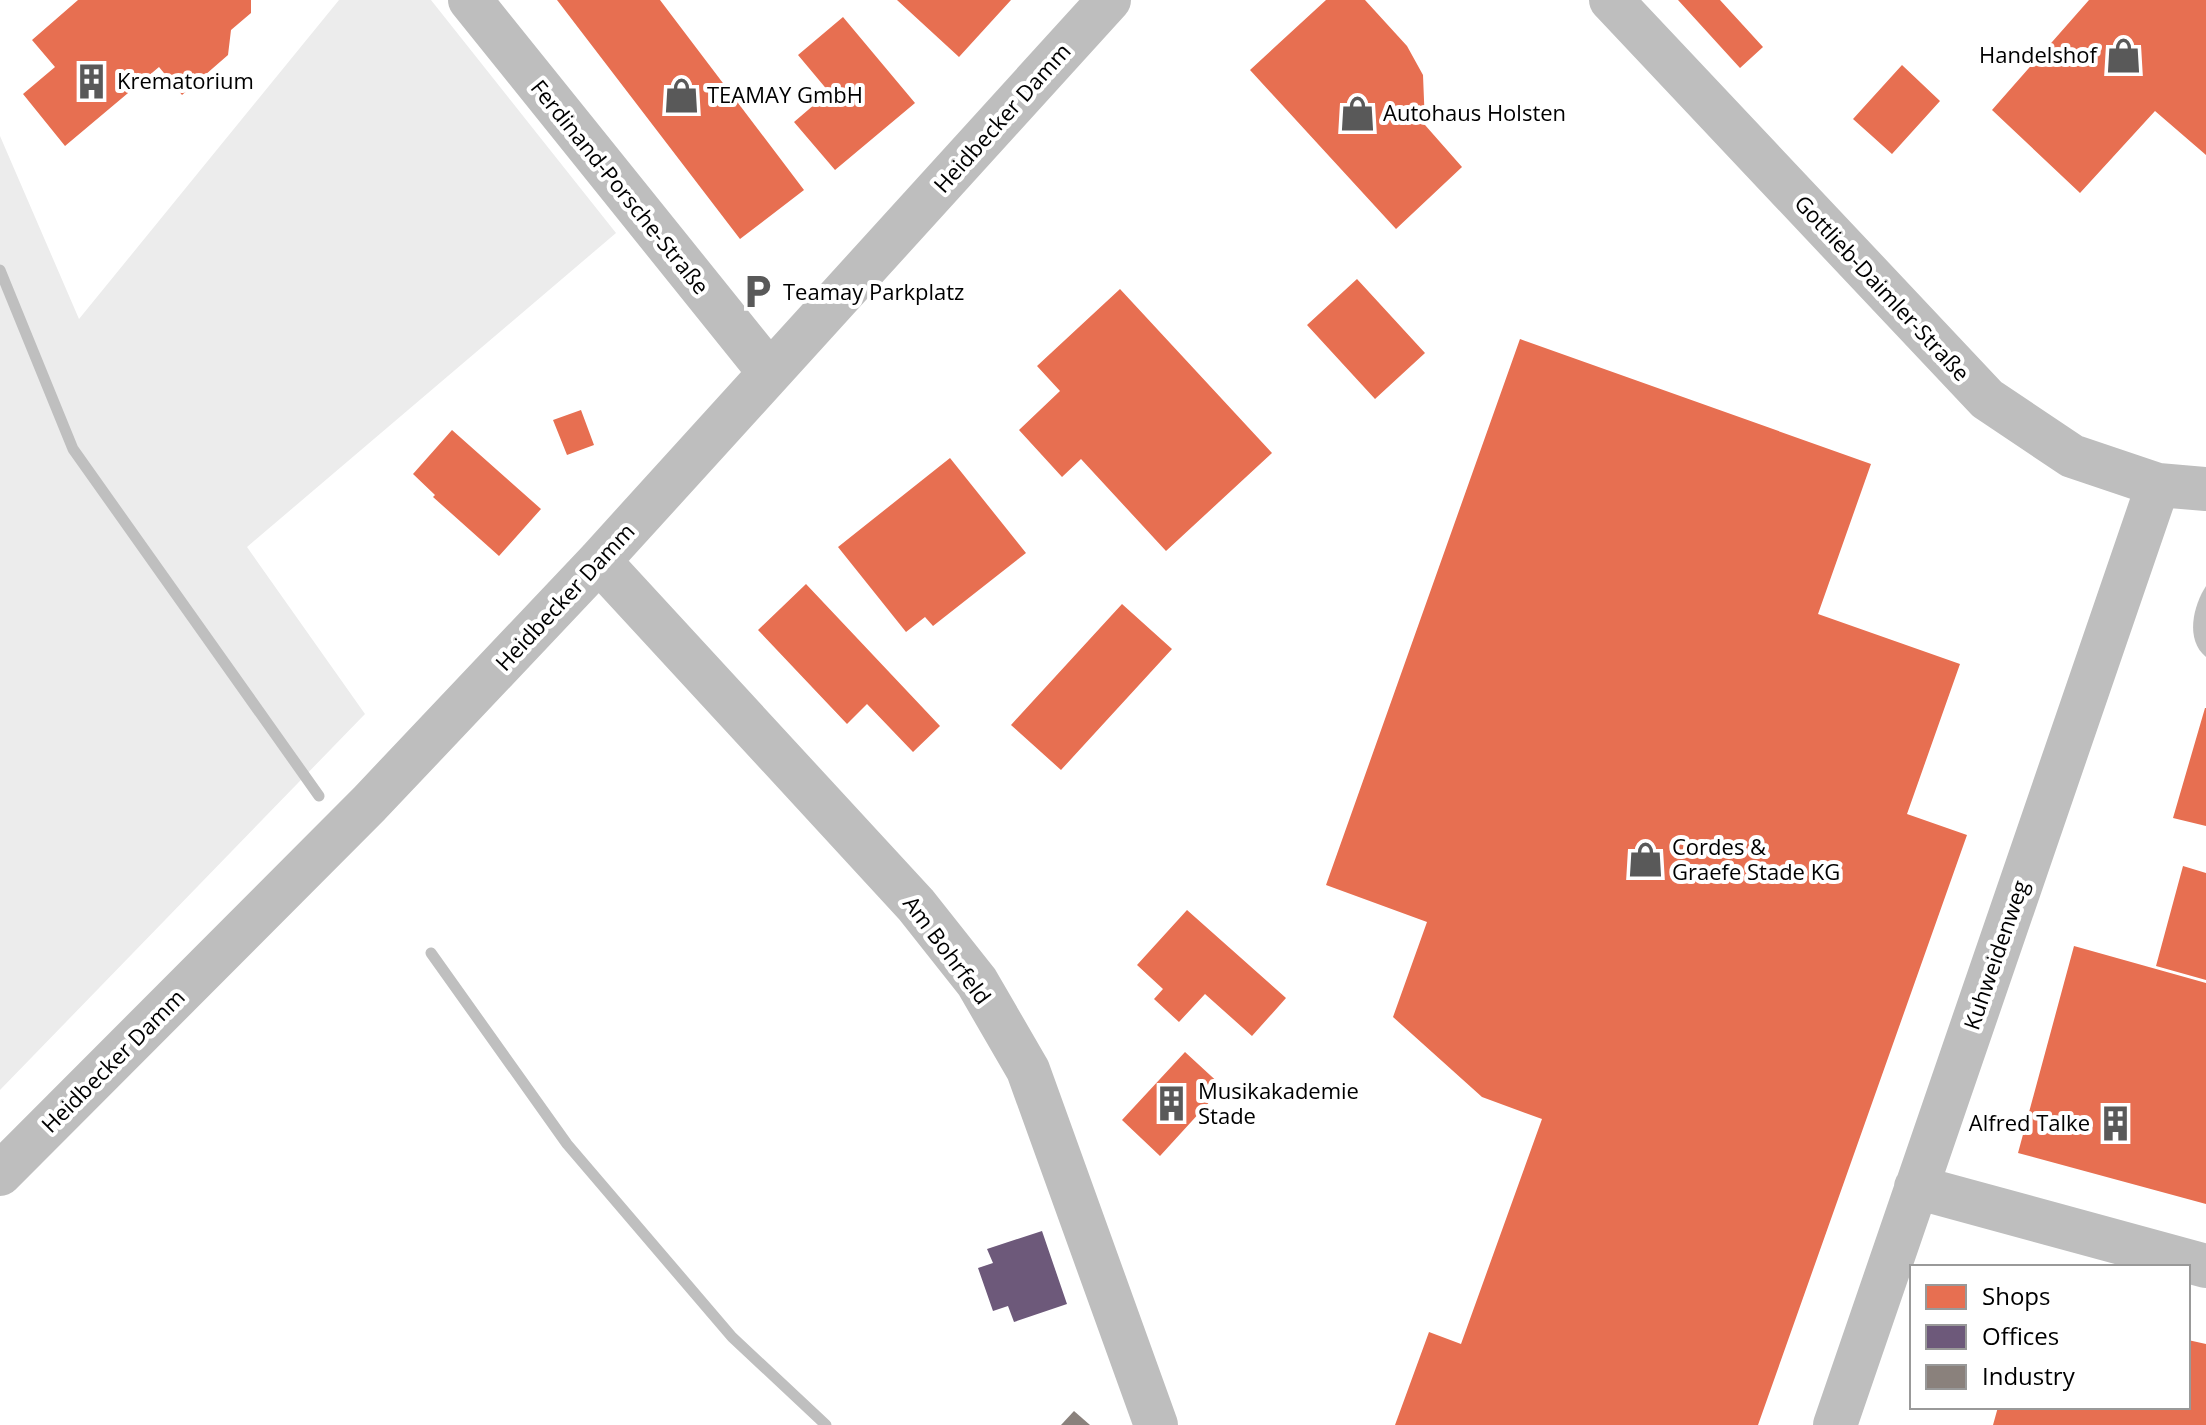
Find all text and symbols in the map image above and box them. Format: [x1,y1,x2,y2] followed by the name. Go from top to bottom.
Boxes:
[926,36,1076,199] street label: Heidbecker Damm
[2104,36,2142,74] shop icon: Handelshof
[1979,39,2099,69] place label: Handelshof
[72,62,110,100] building icon: Krematorium
[117,65,254,95] place label: Krematorium
[525,73,717,300] street label: Ferdinand-Porsche-Straße
[662,76,700,114] shop icon: TEAMAY GmbH
[707,79,863,109] place label: TEAMAY GmbH
[1338,94,1376,132] shop icon: Autohaus Holsten
[1383,97,1566,127] place label: Autohaus Holsten
[1788,188,1977,387] street label: Gottlieb-Daimler-Straße
[738,273,776,311] parking icon: Teamay Parkplatz
[783,276,964,306] place label: Teamay Parkplatz
[488,516,641,677] street label: Heidbecker Damm
[1672,831,1840,886] place label: Cordes & Graefe Stade KG
[1627,841,1665,879] shop icon: Cordes & Graefe Stade KG
[1955,876,2035,1033] street label: Kuhweidenweg
[897,889,999,1010] street label: Am Bohrfeld
[34,982,191,1139] street label: Heidbecker Damm
[1198,1075,1359,1130] place label: Musikakademie Stade
[1153,1085,1191,1123] building icon: Musikakademie Stade
[2097,1104,2135,1142] building icon: Alfred Talke
[1969,1107,2090,1137] place label: Alfred Talke
[1910,1265,2190,1409] legend
[1982,1279,2050,1312] text: Shops
[1982,1319,2059,1352] text: Offices
[1982,1359,2076,1392] text: Industry

